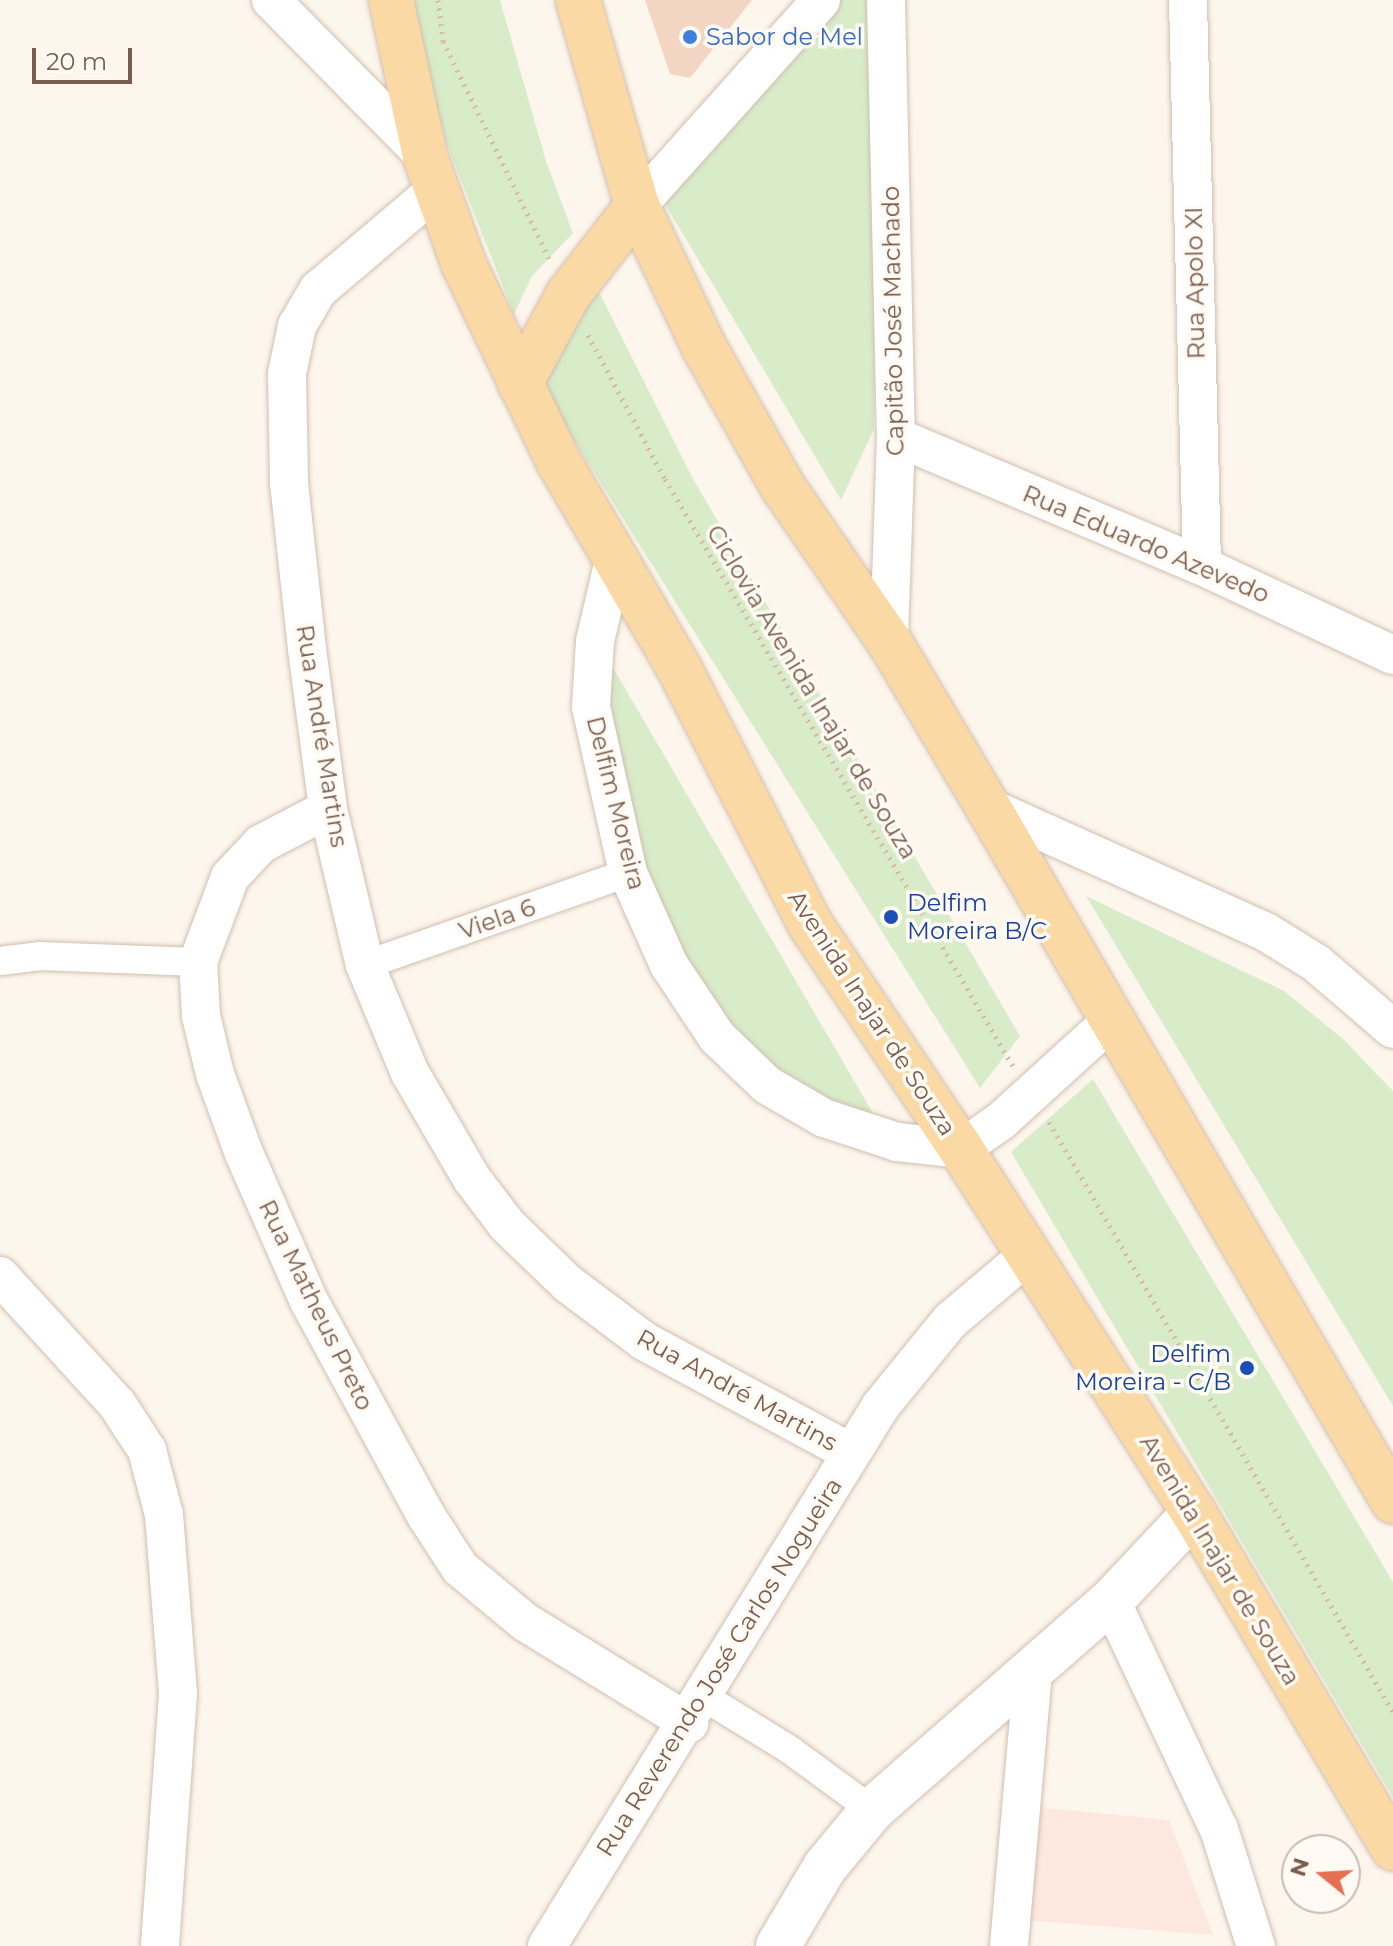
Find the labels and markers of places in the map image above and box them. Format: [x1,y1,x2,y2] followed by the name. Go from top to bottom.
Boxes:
[706,23,863,51] place label: Sabor de Mel
[681,28,699,46] marker: Sabor de Mel
[907,889,1047,945] place label: Delfim Moreira B/C
[882,908,900,926] marker: Delfim Moreira B/C
[1075,1340,1231,1396] place label: Delfim Moreira - C/B
[1238,1359,1256,1377] marker: Delfim Moreira - C/B

